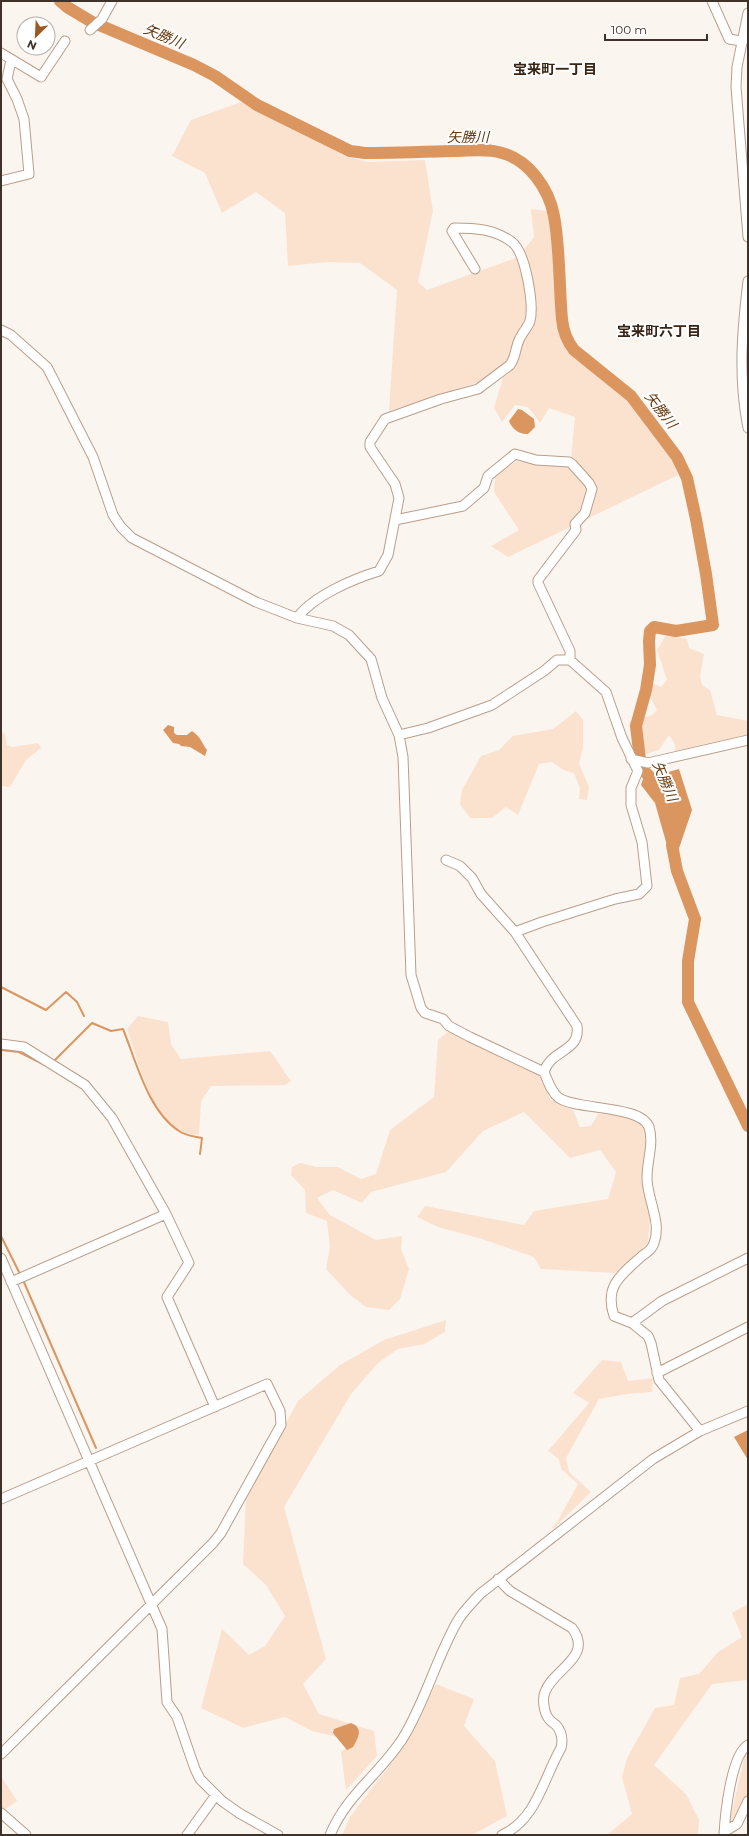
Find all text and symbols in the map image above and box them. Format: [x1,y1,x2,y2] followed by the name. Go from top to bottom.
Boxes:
[16,16,56,56] north arrow
[605,16,707,42] scale bar
[141,20,189,53] water label: 矢勝川
[611,22,647,37] text: 100 m
[25,37,39,53] text: N
[513,60,597,78] district label: 宝来町一丁目
[447,128,491,146] water label: 矢勝川
[617,322,701,340] district label: 宝来町六丁目
[641,388,682,434] water label: 矢勝川
[649,758,682,806] water label: 矢勝川

